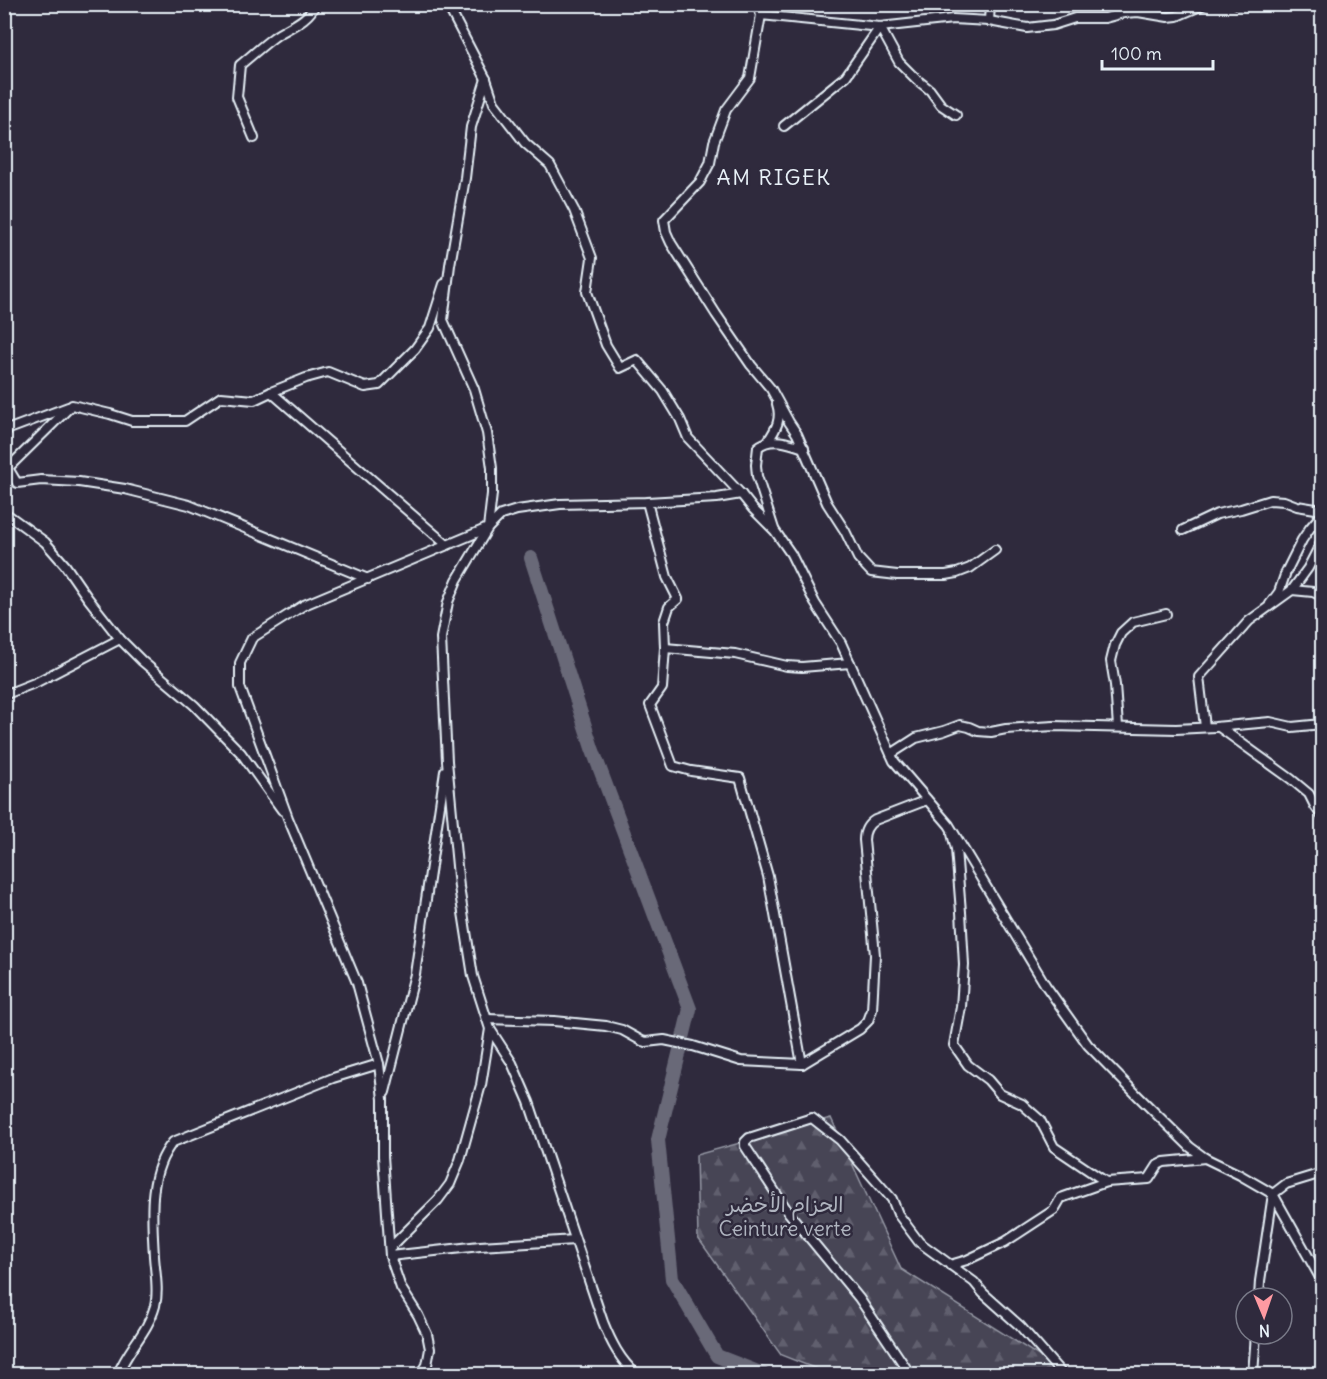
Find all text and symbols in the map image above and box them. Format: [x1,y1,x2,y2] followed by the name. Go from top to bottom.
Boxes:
[1102,33,1213,71] scale bar
[1111,42,1162,65] text: 100 m
[717,163,831,191] district label: AM RIGEK
[718,1191,852,1242] park label: الحزام الأخضر Ceinture verte
[1234,1286,1294,1346] north arrow
[1259,1321,1270,1341] text: N

